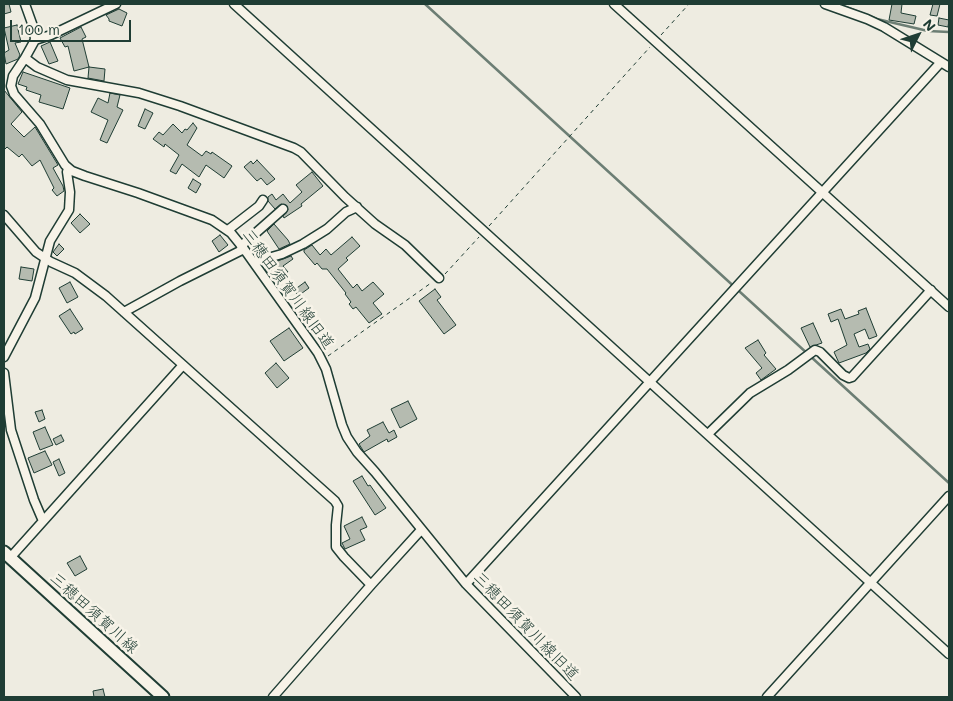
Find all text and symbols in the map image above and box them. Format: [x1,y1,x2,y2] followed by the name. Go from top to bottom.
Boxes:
[12,10,134,42] scale bar
[893,10,943,60] north arrow
[919,15,940,35] text: N
[18,19,60,39] text: 100 m
[238,225,338,353] street label: 三穂田須賀川線旧道
[46,568,142,658] street label: 三穂田須賀川線
[469,568,583,684] street label: 三穂田須賀川線旧道

